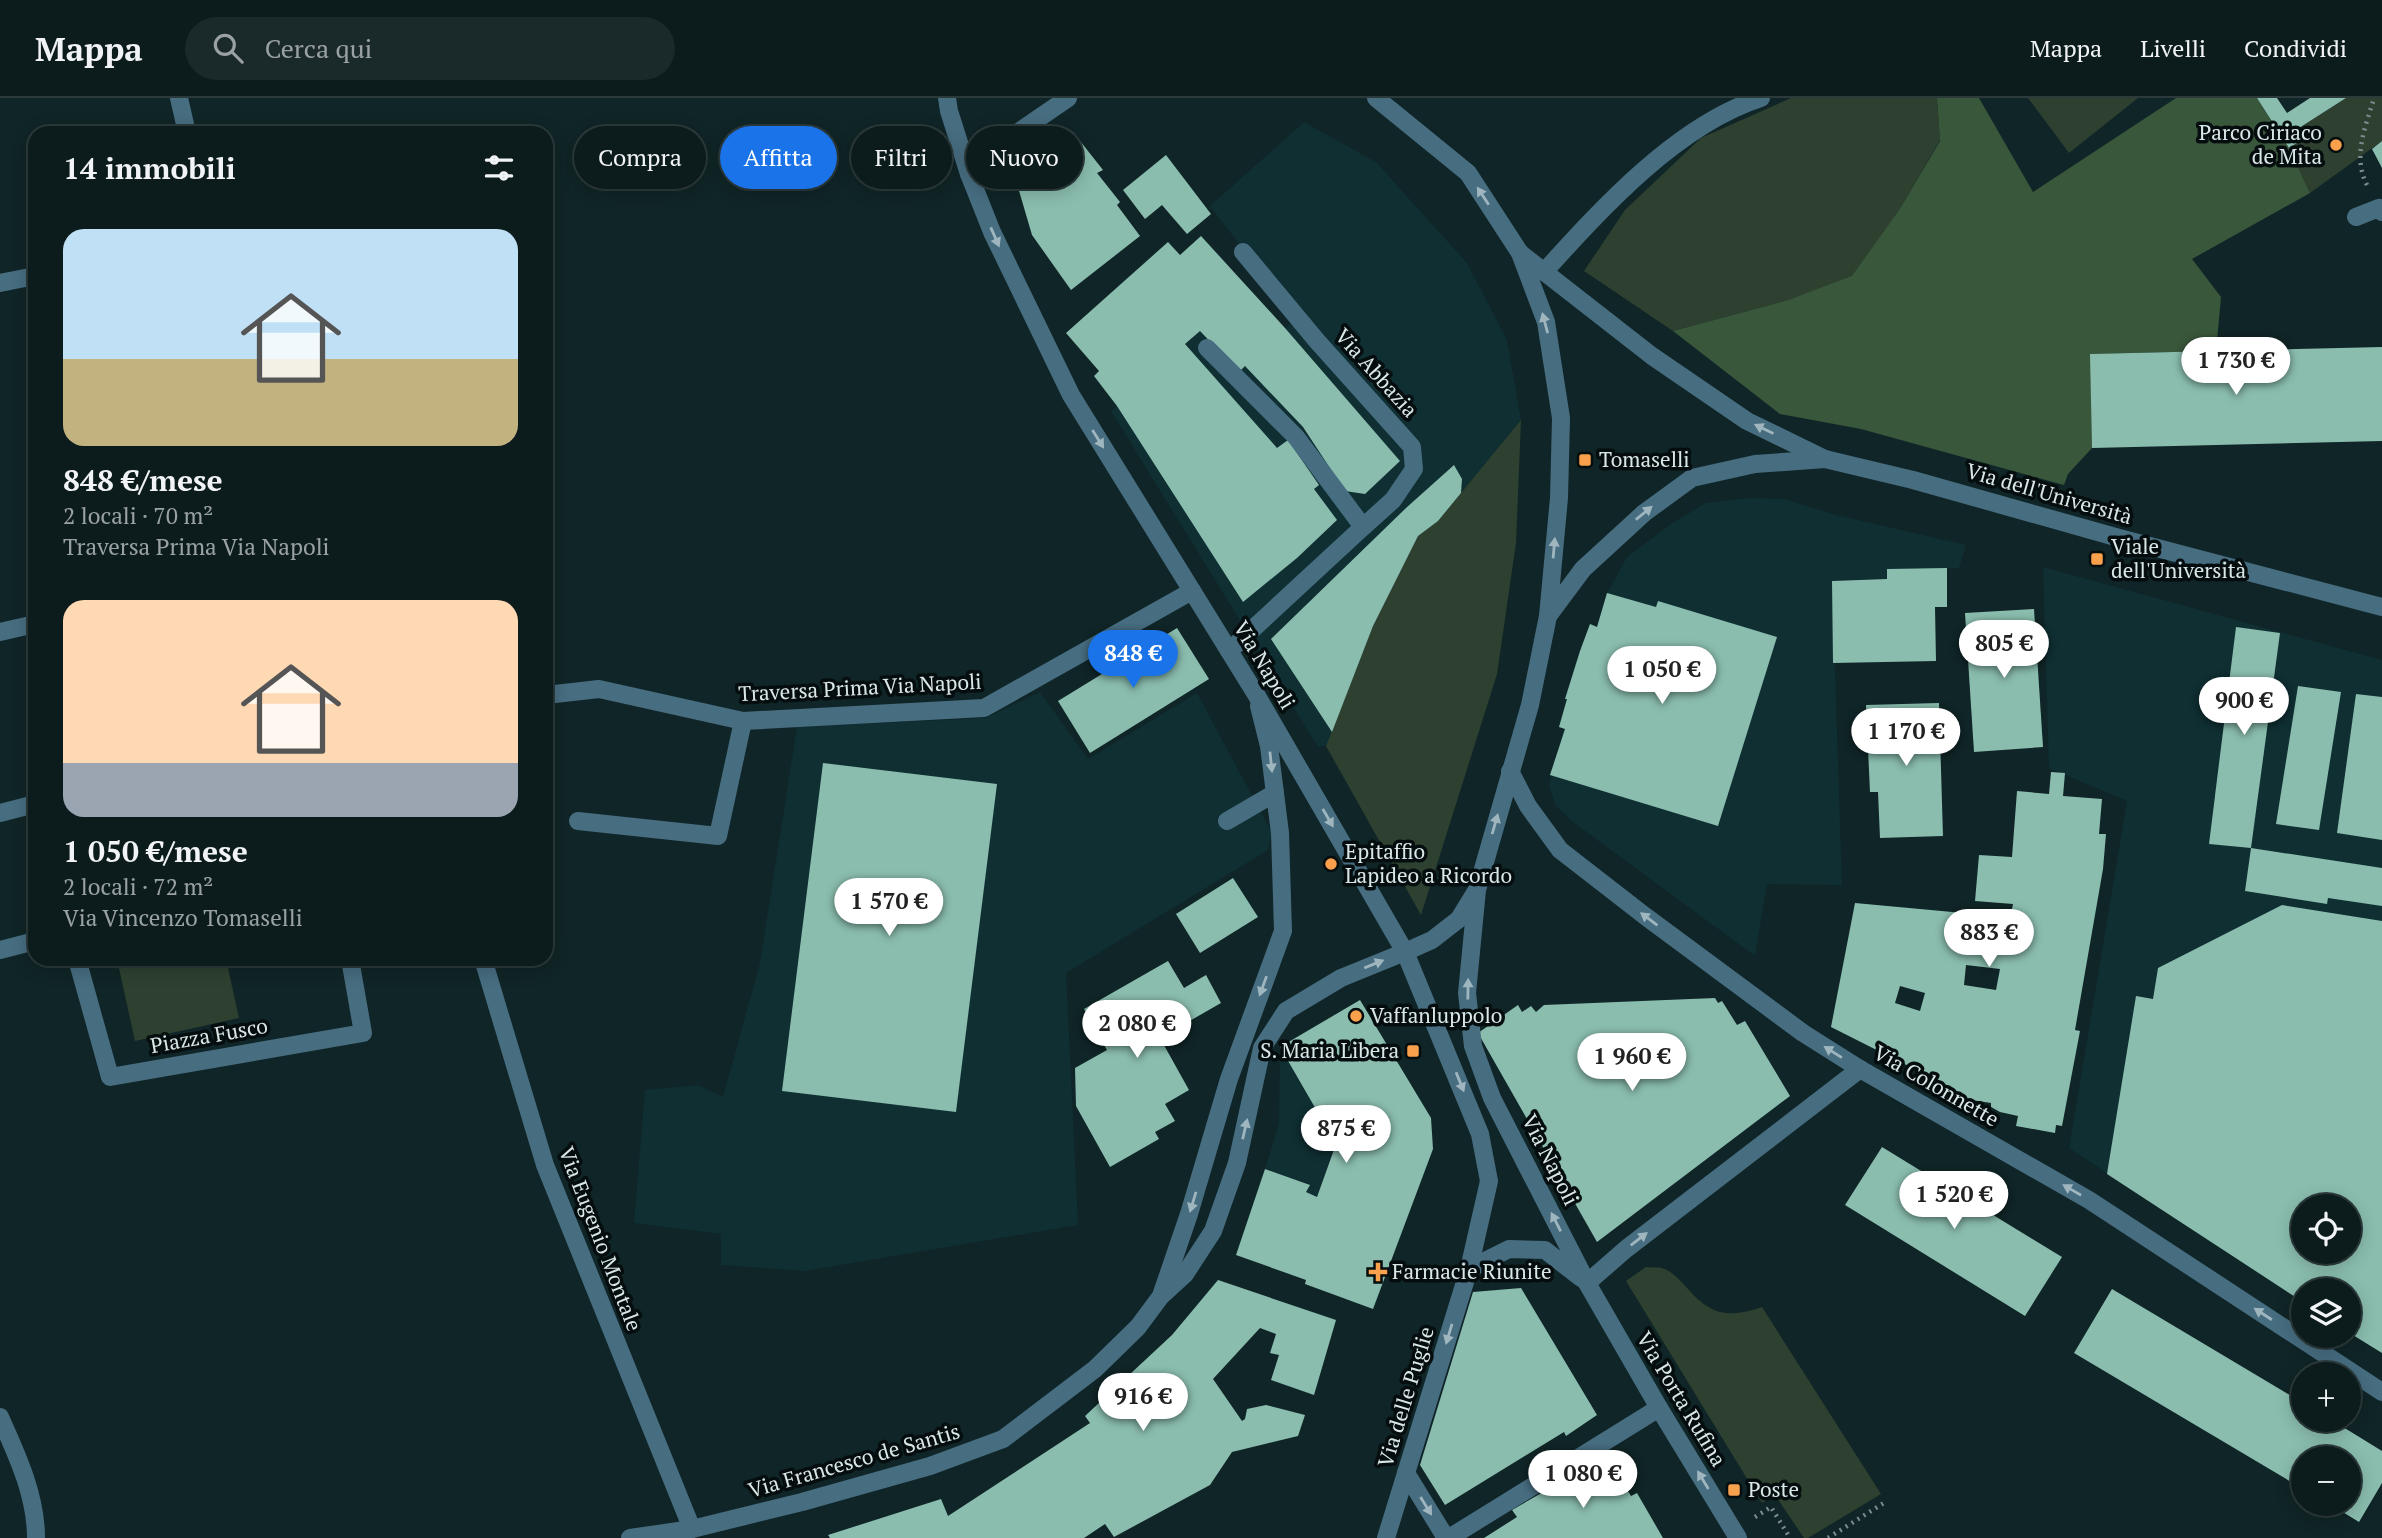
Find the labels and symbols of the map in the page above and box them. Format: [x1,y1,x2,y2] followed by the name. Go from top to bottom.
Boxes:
[2199,118,2322,170] place label: Parco Ciriaco de Mita
[2328,137,2344,153] marker: Parco Ciriaco de Mita
[1477,186,1490,206] one-way arrow
[989,227,1000,248] one-way arrow
[1539,311,1550,333] one-way arrow
[1329,322,1425,423] street label: Via Abbazia
[2171,338,2301,397] pin: 1 730 €
[1754,423,1774,435] one-way arrow
[1092,429,1105,449] one-way arrow
[1599,445,1690,473] place label: Tomaselli
[1577,452,1593,468] marker: Tomaselli
[1963,456,2136,530] street label: Via dell'Università
[1635,506,1653,521] one-way arrow
[2111,532,2247,584] place label: Viale dell'Università
[1549,537,1560,559] one-way arrow
[2089,551,2105,567] marker: Viale dell'Università
[1227,615,1302,714] street label: Via Napoli
[1955,620,2053,680] pin: 805 €
[1084,630,1182,690] pin: 848 €
[1597,646,1727,706] pin: 1 050 €
[738,667,982,707] street label: Traversa Prima Via Napoli
[2195,678,2293,737] pin: 900 €
[1841,708,1971,768] pin: 1 170 €
[1266,752,1277,774] one-way arrow
[1322,809,1334,828] one-way arrow
[1490,813,1501,835] one-way arrow
[1345,837,1512,889] place label: Epitaffio Lapideo a Ricordo
[1323,856,1339,872] marker: Epitaffio Lapideo a Ricordo
[824,878,954,938] pin: 1 570 €
[1940,910,2038,969] pin: 883 €
[1639,912,1658,926] one-way arrow
[1364,958,1385,969] one-way arrow
[1257,975,1268,996] one-way arrow
[1463,978,1474,1000] one-way arrow
[1072,1000,1202,1060] pin: 2 080 €
[1370,1001,1502,1029] place label: Vaffanluppolo
[1348,1008,1364,1024] marker: Vaffanluppolo
[148,1011,270,1059] street label: Piazza Fusco
[1567,1034,1697,1093] pin: 1 960 €
[1260,1036,1399,1064] place label: S. Maria Libera
[1869,1038,2004,1132] street label: Via Colonnette
[1405,1043,1421,1059] marker: S. Maria Libera
[1824,1045,1843,1058] one-way arrow
[1454,1072,1465,1093] one-way arrow
[1297,1105,1395,1165] pin: 875 €
[1516,1109,1586,1210] street label: Via Napoli
[1239,1118,1250,1140] one-way arrow
[553,1142,649,1335] street label: Via Eugenio Montale
[1889,1172,2019,1231] pin: 1 520 €
[2063,1184,2082,1197] one-way arrow
[1187,1192,1197,1213] one-way arrow
[1551,1212,1562,1232] one-way arrow
[1630,1232,1648,1246] one-way arrow
[1392,1257,1552,1285] place label: Farmacie Riunite
[1370,1264,1386,1280] marker: Farmacie Riunite
[2254,1308,2273,1321] one-way arrow
[1370,1323,1440,1470] street label: Via delle Puglie
[1443,1324,1453,1345] one-way arrow
[1631,1326,1733,1471] street label: Via Porta Rufina
[1094,1374,1192,1433] pin: 916 €
[745,1416,963,1504] street label: Via Francesco de Santis
[1518,1450,1648,1510] pin: 1 080 €
[1696,1470,1709,1489] one-way arrow
[1748,1475,1799,1503] place label: Poste
[1726,1482,1742,1498] marker: Poste
[1420,1496,1433,1515] one-way arrow

